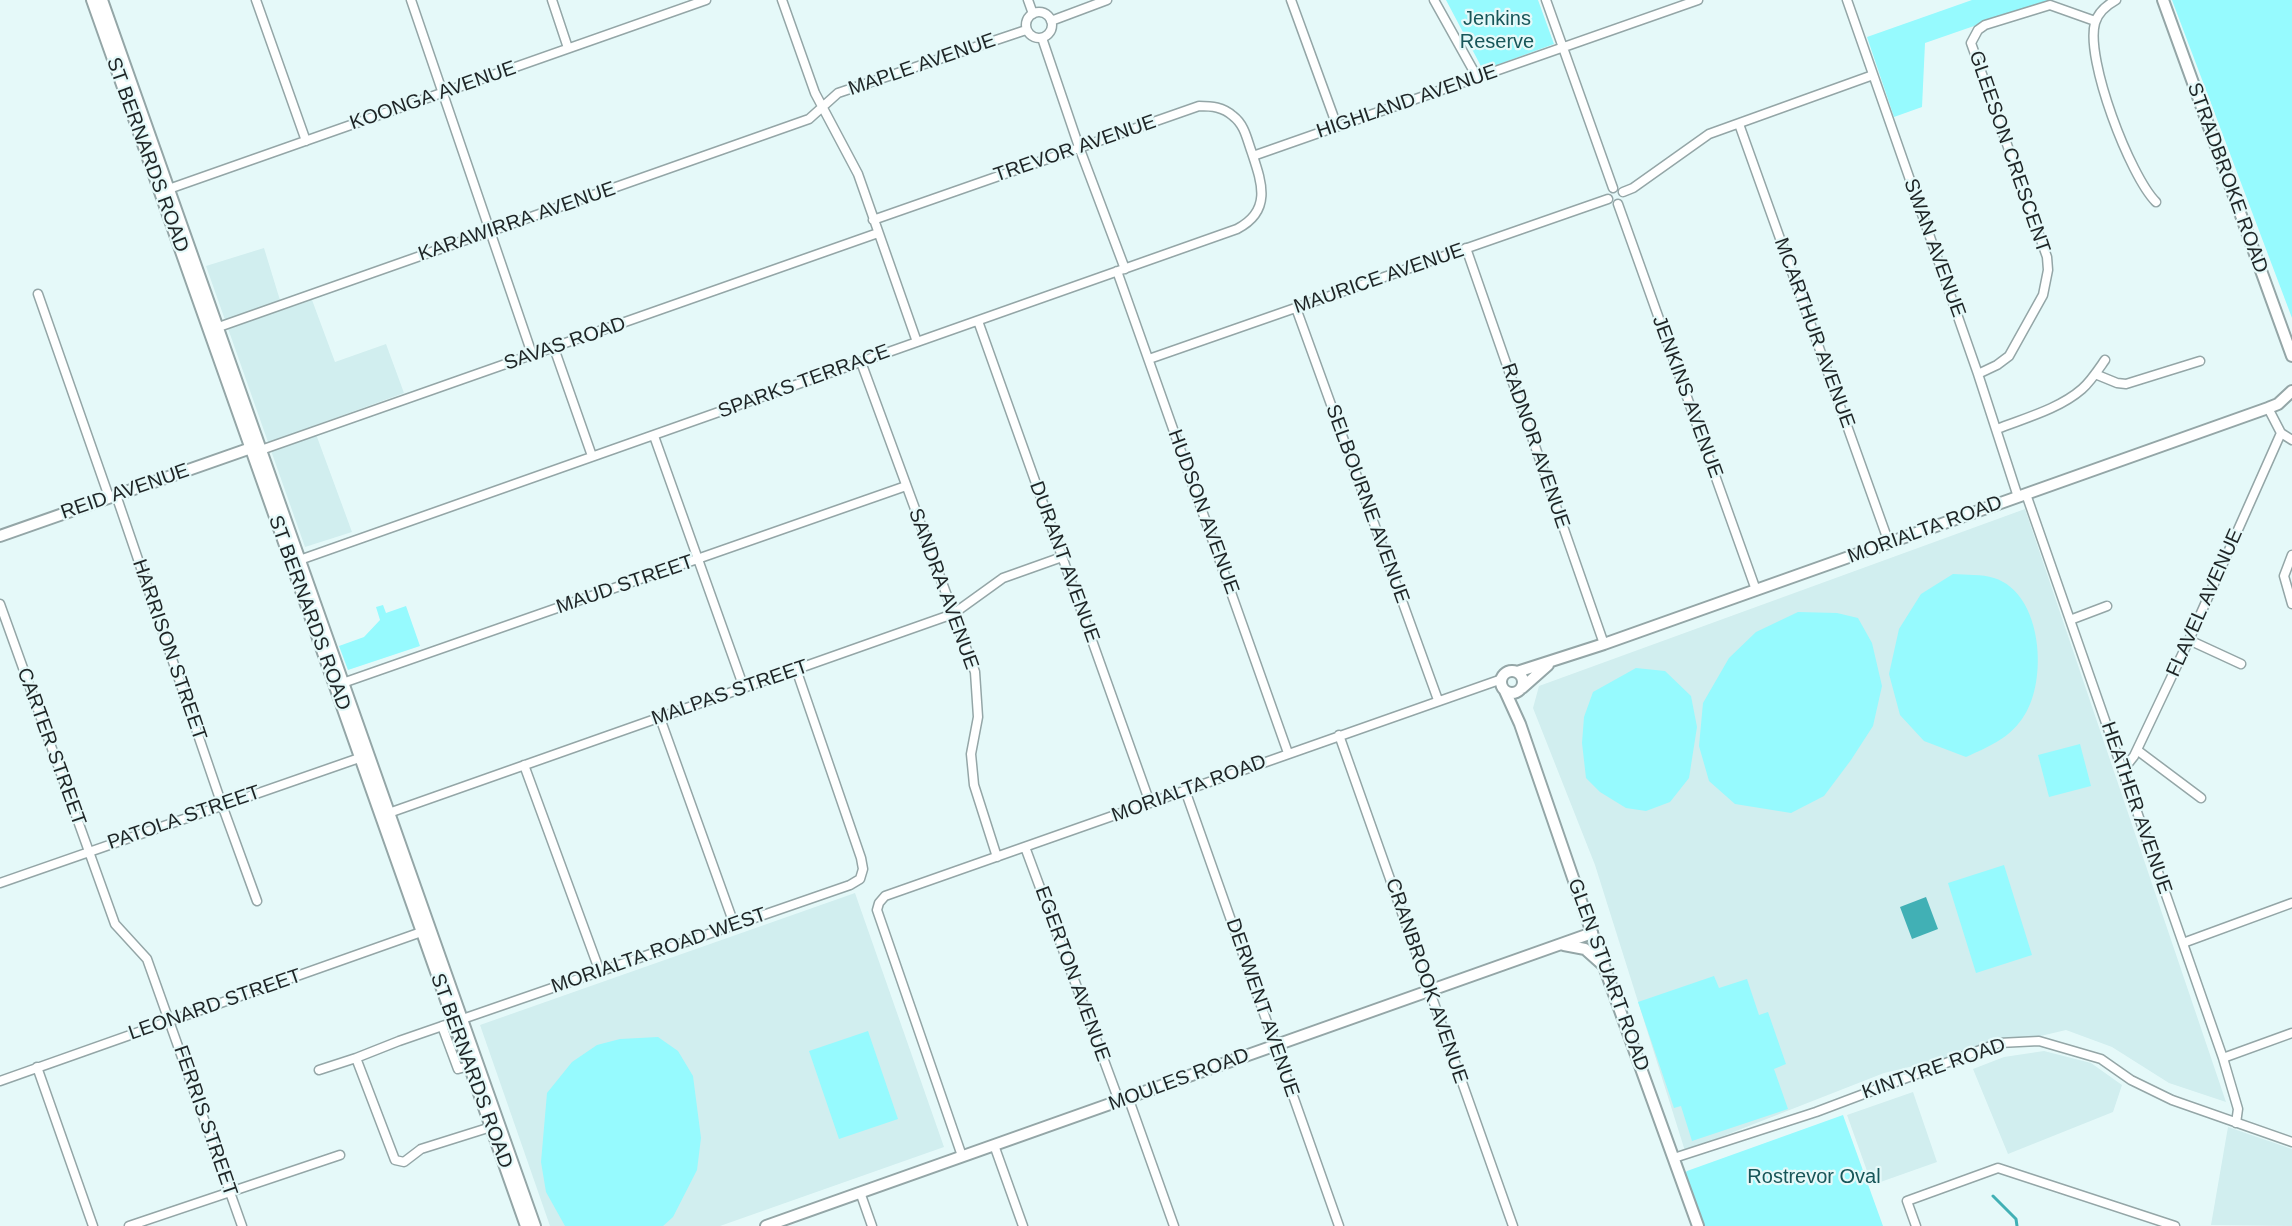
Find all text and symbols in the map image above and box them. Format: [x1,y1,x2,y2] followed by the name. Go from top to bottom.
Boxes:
[1460,7,1534,54] park label: Jenkins Reserve
[845,29,999,101] street label: MAPLE AVENUE
[1963,48,2055,256] street label: GLEESON CRESCENT
[101,54,193,256] street label: ST BERNARDS ROAD
[347,56,519,136] street label: KOONGA AVENUE
[1313,60,1501,144] street label: HIGHLAND AVENUE
[2181,79,2273,277] street label: STRADBROKE ROAD
[991,110,1159,188] street label: TREVOR AVENUE
[1898,175,1970,321] street label: SWAN AVENUE
[415,177,619,267] street label: KARAWIRRA AVENUE
[1768,235,1860,431] street label: MCARTHUR AVENUE
[1291,239,1467,319] street label: MAURICE AVENUE
[501,312,629,376] street label: SAVAS ROAD
[1647,313,1727,481] street label: JENKINS AVENUE
[715,340,893,424] street label: SPARKS TERRACE
[1495,360,1575,532] street label: RADNOR AVENUE
[1320,401,1414,607] street label: SELBOURNE AVENUE
[1162,427,1244,597] street label: HUDSON AVENUE
[58,459,192,525] street label: REID AVENUE
[1024,478,1104,646] street label: DURANT AVENUE
[1844,491,2006,569] street label: MORIALTA ROAD
[903,505,983,673] street label: SANDRA AVENUE
[263,512,355,714] street label: ST BERNARDS ROAD
[2162,525,2248,681] street label: FLAVEL AVENUE
[553,550,697,620] street label: MAUD STREET
[127,556,211,744] street label: HARRISON STREET
[649,655,811,731] street label: MALPAS STREET
[11,665,91,829] street label: CARTER STREET
[2095,719,2177,897] street label: HEATHER AVENUE
[1108,750,1270,828] street label: MORIALTA ROAD
[104,781,264,855] street label: PATOLA STREET
[1380,875,1472,1087] street label: CRANBROOK AVENUE
[1562,876,1654,1074] street label: GLEN STUART ROAD
[1029,883,1115,1065] street label: EGERTON AVENUE
[548,903,770,999] street label: MORIALTA ROAD WEST
[1220,916,1304,1100] street label: DERWENT AVENUE
[125,964,305,1046] street label: LEONARD STREET
[425,970,517,1172] street label: ST BERNARDS ROAD
[1859,1033,2009,1105] street label: KINTYRE ROAD
[168,1042,242,1200] street label: FERRIS STREET
[1105,1043,1253,1117] street label: MOULES ROAD
[1747,1165,1881,1189] park label: Rostrevor Oval

